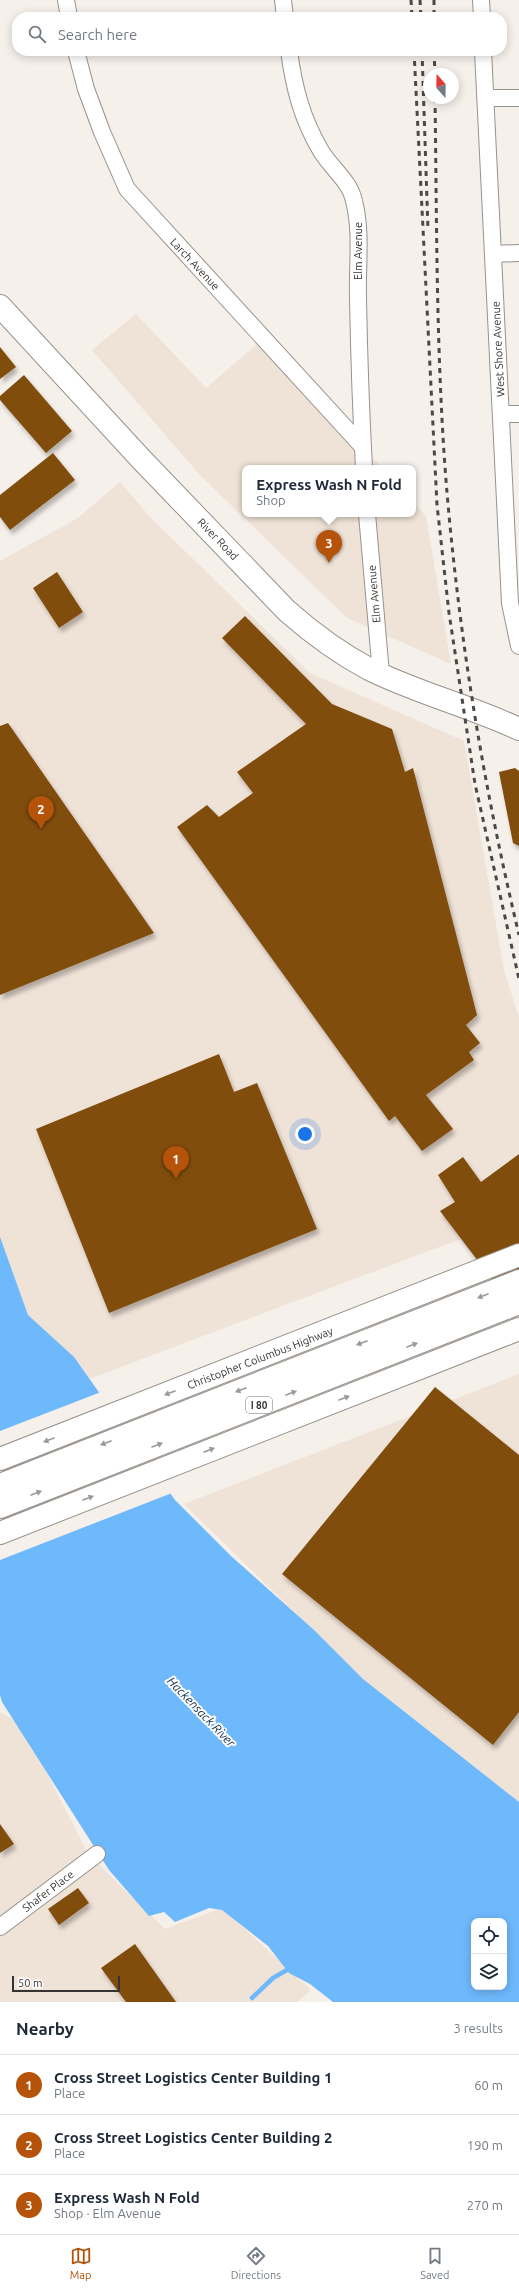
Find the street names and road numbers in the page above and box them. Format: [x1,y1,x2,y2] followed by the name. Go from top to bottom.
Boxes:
[352,222,364,280] street label: Elm Avenue
[168,236,222,292] street label: Larch Avenue
[489,301,507,397] street label: West Shore Avenue
[195,516,241,562] street label: River Road
[365,565,383,623] street label: Elm Avenue
[185,1324,335,1391] street label: Christopher Columbus Highway
[246,1397,272,1413] road number: I 80
[20,1868,76,1914] street label: Shafer Place

